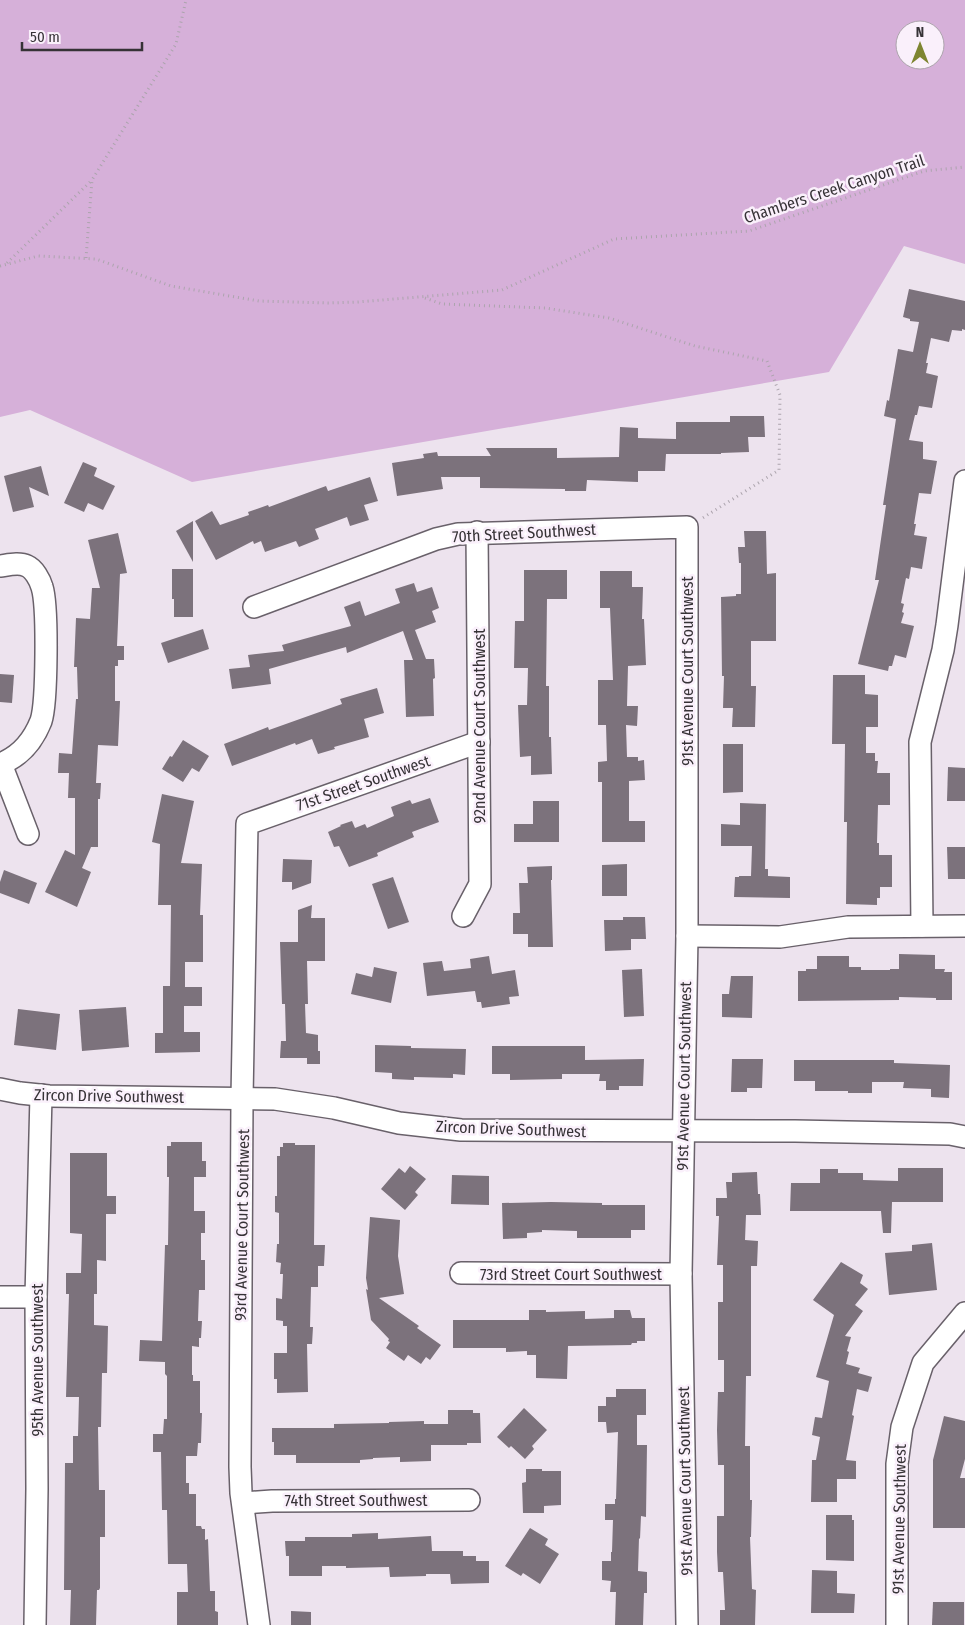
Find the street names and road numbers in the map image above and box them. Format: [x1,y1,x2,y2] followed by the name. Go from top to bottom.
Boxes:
[741,151,927,227] street label: Chambers Creek Canyon Trail
[452,520,597,546] street label: 70th Street Southwest
[678,576,697,766] street label: 91st Avenue Court Southwest
[470,628,489,824] street label: 92nd Avenue Court Southwest
[294,751,433,815] street label: 71st Street Southwest
[673,980,695,1171] street label: 91st Avenue Court Southwest
[34,1085,185,1107] street label: Zircon Drive Southwest
[436,1117,587,1141] street label: Zircon Drive Southwest
[231,1128,253,1321] street label: 93rd Avenue Court Southwest
[480,1265,663,1284] street label: 73rd Street Court Southwest
[28,1283,47,1437] street label: 95th Avenue Southwest
[674,1385,696,1576] street label: 91st Avenue Court Southwest
[888,1443,910,1594] street label: 91st Avenue Southwest
[284,1491,428,1510] street label: 74th Street Southwest

